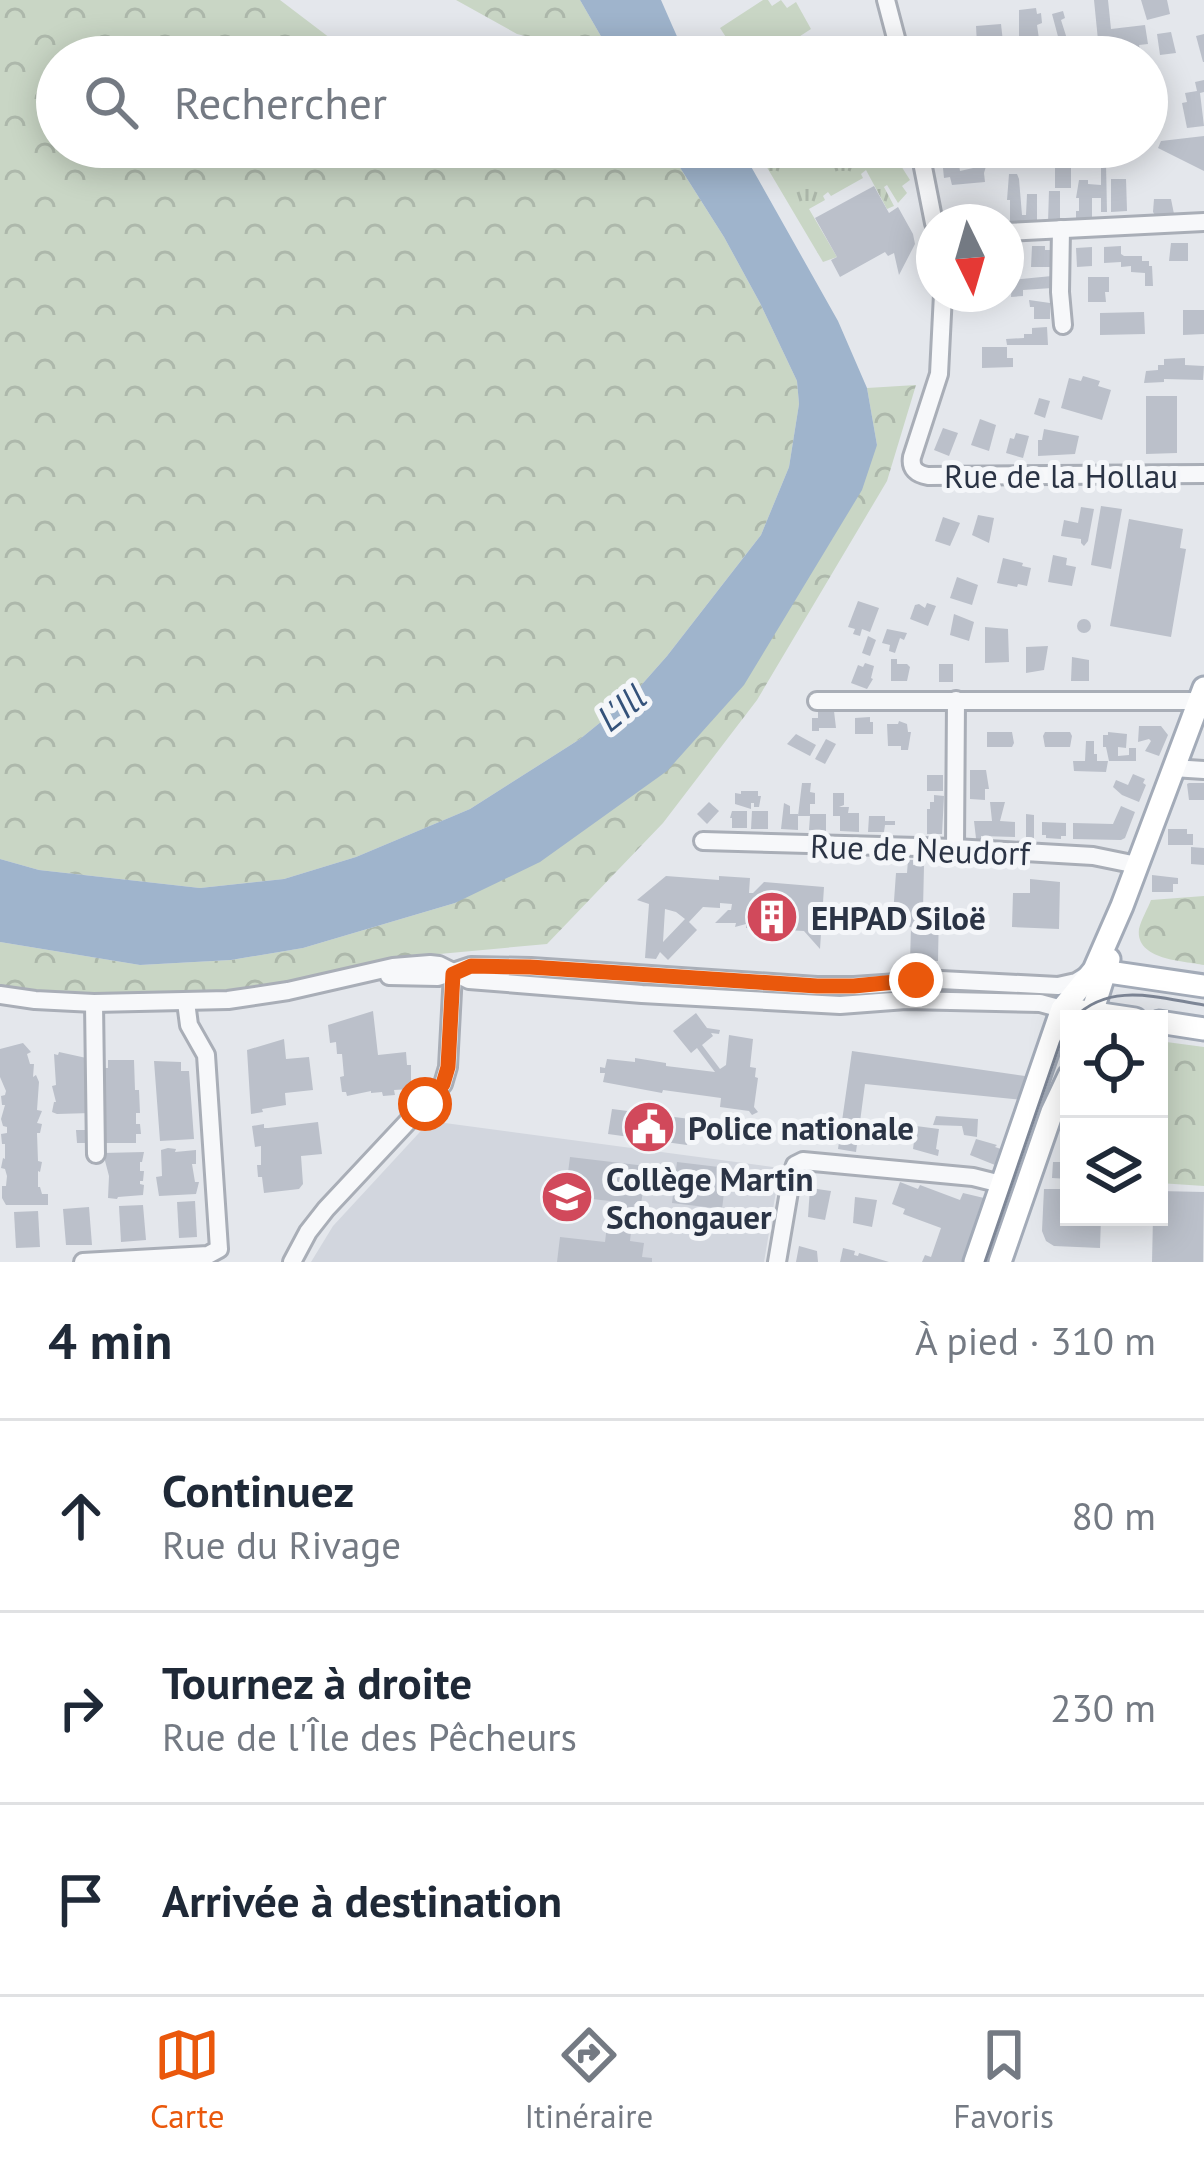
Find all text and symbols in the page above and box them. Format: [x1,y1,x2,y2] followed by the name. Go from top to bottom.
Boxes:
[36,36,1168,168] search box
[78,69,144,135] icon: search
[174,73,387,131] text: Rechercher
[916,204,1024,312] north arrow
[944,454,1178,497] street label: Rue de la Hollau
[587,673,655,741] water label: L'Ill
[809,824,1032,874] street label: Rue de Neudorf
[744,889,800,945] building icon: EHPAD Siloë
[811,896,986,939] place label: EHPAD Siloë
[889,953,943,1007] route end
[1060,1010,1168,1226] map controls
[1060,1010,1168,1118] button: locate
[398,1077,452,1131] route start
[621,1099,677,1155] public building icon: Police nationale
[688,1106,914,1149] place label: Police nationale
[1060,1118,1168,1226] button: layers
[606,1157,814,1238] place label: Collège Martin Schongauer
[539,1169,595,1225] school or university icon: Collège Martin Schongauer
[48,1307,172,1373] text: 4 min
[915,1315,1156,1366] text: À pied · 310 m
[162,1461,354,1519] text: Continuez
[48,1483,114,1549] icon: ahead
[1071,1490,1156,1541] text: 80 m
[162,1519,401,1570] text: Rue du Rivage
[162,1653,472,1711] text: Tournez à droite
[48,1675,114,1741] icon: right
[1050,1682,1156,1733] text: 230 m
[162,1711,577,1762] text: Rue de l'Île des Pêcheurs
[48,1867,114,1933] icon: arrive
[162,1871,562,1929] text: Arrivée à destination
[150,2022,224,2137] tab: Carte
[524,2022,653,2137] tab: Itinéraire
[953,2022,1054,2137] tab: Favoris

